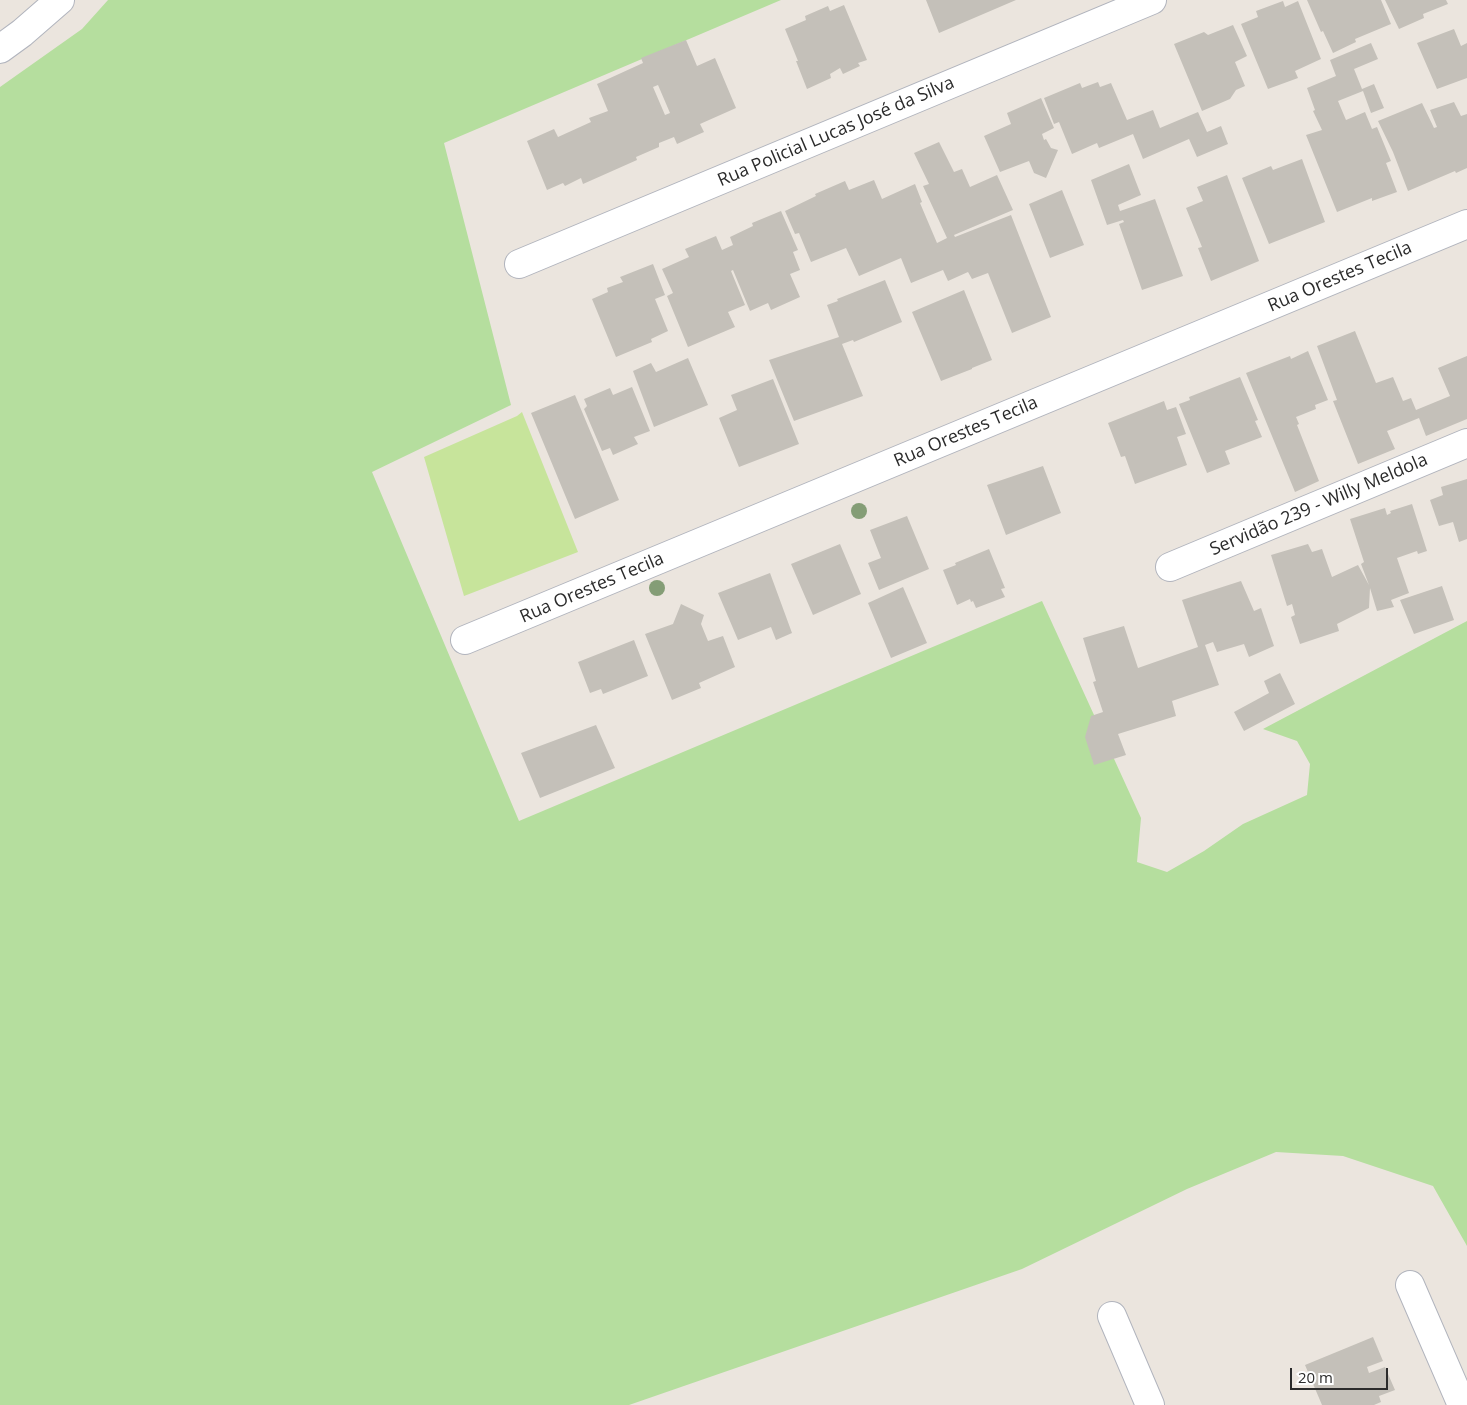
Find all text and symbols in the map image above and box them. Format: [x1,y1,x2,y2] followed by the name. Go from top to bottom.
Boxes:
[714,72,958,192] street label: Rua Policial Lucas José da Silva
[1265,237,1415,317] street label: Rua Orestes Tecila
[891,392,1041,472] street label: Rua Orestes Tecila
[1207,449,1431,561] street label: Servidão 239 - Willy Meldola
[517,548,667,628] street label: Rua Orestes Tecila
[1292,1358,1390,1390] scale bar
[1298,1367,1333,1387] text: 20 m

